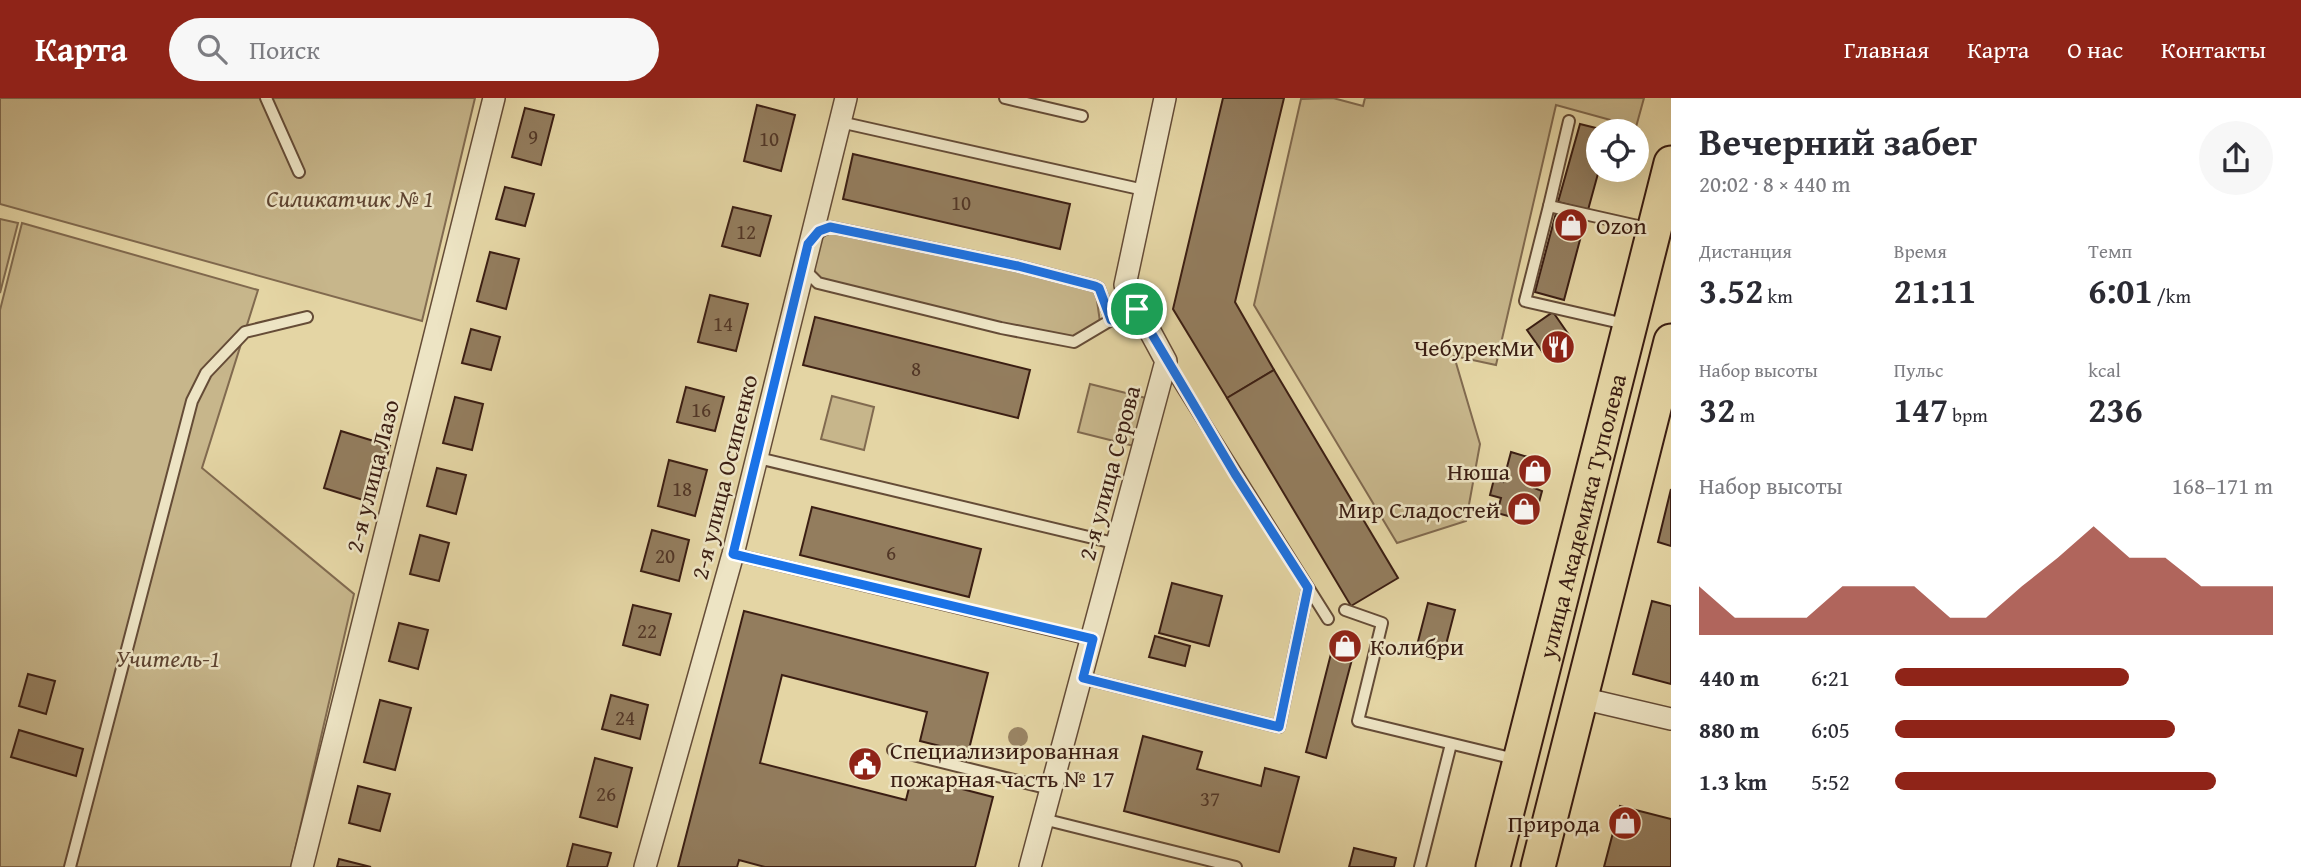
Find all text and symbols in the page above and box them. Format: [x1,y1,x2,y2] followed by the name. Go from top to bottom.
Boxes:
[169,18,659,81] search box
[35,25,127,73] text: Карта
[193,30,231,68] icon: search
[249,30,320,69] text: Поиск
[1844,32,1929,67] text: Главная
[1967,32,2029,67] text: Карта
[2067,32,2123,67] text: О нас
[2161,32,2266,67] text: Контакты
[1699,113,1977,169] text: Вечерний забег
[1586,119,1649,182] map controls
[1586,119,1649,182] button: locate
[528,121,538,152] house number: 9
[2199,121,2273,195] button: share
[759,123,779,154] house number: 10
[1699,167,1851,200] text: 20:02 · 8 × 440 m
[266,181,434,216] park label: Силикатчик № 1
[951,187,971,218] house number: 10
[1552,206,1590,244] shop icon: Ozon
[1596,208,1647,243] place label: Ozon
[736,216,756,247] house number: 12
[1699,237,1792,265] text: Дистанция
[1894,237,1947,265] text: Время
[2088,237,2132,265] text: Темп
[1699,265,1763,316] text: 3.52
[1894,265,1976,316] text: 21:11
[2088,265,2153,316] text: 6:01
[1107,279,1167,339] pin
[1763,282,1793,310] text: km
[2153,282,2191,310] text: /km
[1118,290,1156,328] icon: arrive
[713,308,733,339] house number: 14
[1539,328,1577,366] restaurant icon: ЧебурекМи
[1414,330,1534,365] place label: ЧебурекМи
[911,353,921,384] house number: 8
[1699,356,1818,384] text: Набор высоты
[1894,356,1943,384] text: Пульс
[2088,356,2121,384] text: kcal
[1529,369,1635,663] street label: улица Академика Туполева
[682,371,766,583] street label: 2-я улица Осипенко
[1069,381,1149,564] street label: 2-я улица Серова
[1699,384,1735,435] text: 32
[1894,384,1948,435] text: 147
[2088,384,2143,435] text: 236
[691,394,711,425] house number: 16
[336,396,408,556] street label: 2-я улица Лазо
[1735,401,1755,429] text: m
[1948,401,1988,429] text: bpm
[1516,452,1554,490] shop icon: Нюша
[1447,454,1511,489] place label: Нюша
[1699,469,1843,502] text: Набор высоты
[2172,469,2273,502] text: 168–171 m
[672,473,692,504] house number: 18
[1505,490,1543,528] shop icon: Мир Сладостей
[1338,492,1500,527] place label: Мир Сладостей
[886,537,896,568] house number: 6
[655,540,675,571] house number: 20
[637,615,657,646] house number: 22
[1326,627,1364,665] shop icon: Колибри
[1370,629,1464,664] place label: Колибри
[116,641,220,676] park label: Учитель-1
[1699,661,1760,694] text: 440 m
[1811,661,1850,694] text: 6:21
[615,702,635,733] house number: 24
[1699,713,1760,746] text: 880 m
[1811,713,1850,746] text: 6:05
[890,733,1119,796] place label: Специализированная пожарная часть № 17
[846,745,884,783] public building icon: Специализированная пожарная часть № 17
[1699,765,1767,798] text: 1.3 km
[1811,765,1850,798] text: 5:52
[596,778,616,809] house number: 26
[1200,783,1220,814] house number: 37
[1606,804,1644,842] shop icon: Природа
[1508,806,1601,841] place label: Природа

